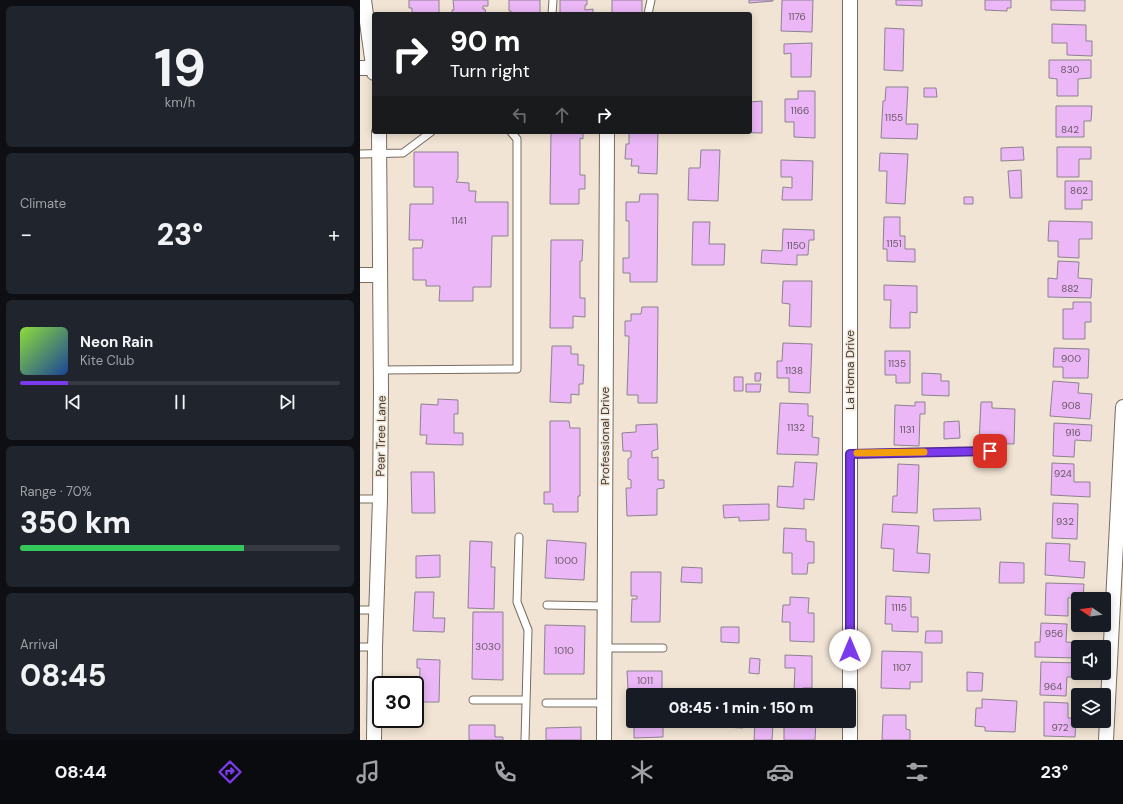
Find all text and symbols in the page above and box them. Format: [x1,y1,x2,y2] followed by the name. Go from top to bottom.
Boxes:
[788,10,806,23] house number: 1176
[450,23,520,60] text: 90 m
[384,28,436,80] icon: right
[154,34,206,102] text: 19
[450,59,530,83] text: Turn right
[1061,63,1080,76] house number: 830
[165,94,195,111] text: km/h
[509,104,531,126] icon: left
[551,104,573,126] icon: ahead
[593,104,615,126] icon: right
[791,104,809,117] house number: 1166
[885,111,903,124] house number: 1155
[1061,123,1079,136] house number: 842
[1070,184,1088,197] house number: 862
[20,195,66,212] text: Climate
[451,214,467,227] house number: 1141
[157,215,203,254] text: 23°
[20,220,32,249] text: −
[328,220,340,249] text: +
[886,237,902,250] house number: 1151
[786,239,806,252] house number: 1150
[1061,282,1079,295] house number: 882
[842,330,858,410] street label: La Homa Drive
[80,332,153,352] text: Neon Rain
[80,352,134,369] text: Kite Club
[1061,352,1081,365] house number: 900
[888,357,906,370] house number: 1135
[785,364,803,377] house number: 1138
[597,386,613,485] street label: Professional Drive
[62,391,84,413] icon: previous
[169,391,191,413] icon: pause
[276,391,298,413] icon: next
[372,395,390,477] street label: Pear Tree Lane
[1061,399,1081,412] house number: 908
[787,421,805,434] house number: 1132
[899,423,915,436] house number: 1131
[1065,426,1081,439] house number: 916
[973,434,1007,468] pin
[979,440,1001,462] icon: arrive
[1054,467,1072,480] house number: 924
[20,483,92,500] text: Range · 70%
[20,503,131,542] text: 350 km
[1056,515,1074,528] house number: 932
[554,554,578,567] house number: 1000
[1071,592,1111,632] north arrow
[1071,592,1111,728] map controls
[891,601,907,614] house number: 1115
[1045,627,1063,640] house number: 956
[829,629,871,671] position arrow
[20,636,58,653] text: Arrival
[475,640,501,653] house number: 3030
[1071,640,1111,680] button: sound
[554,644,574,657] house number: 1010
[20,656,106,695] text: 08:45
[893,661,911,674] house number: 1107
[637,674,653,687] house number: 1011
[372,676,424,728] speed limit sign: 30
[1044,680,1062,693] house number: 964
[1071,688,1111,728] button: layers
[669,698,813,718] text: 08:45 · 1 min · 150 m
[1052,721,1069,734] house number: 972
[216,758,244,786] icon: directions
[354,758,382,786] icon: music
[491,758,519,786] icon: phone
[628,758,656,786] icon: climate
[766,758,794,786] icon: car
[903,758,931,786] icon: filters
[55,760,107,784] text: 08:44
[1040,760,1068,784] text: 23°

